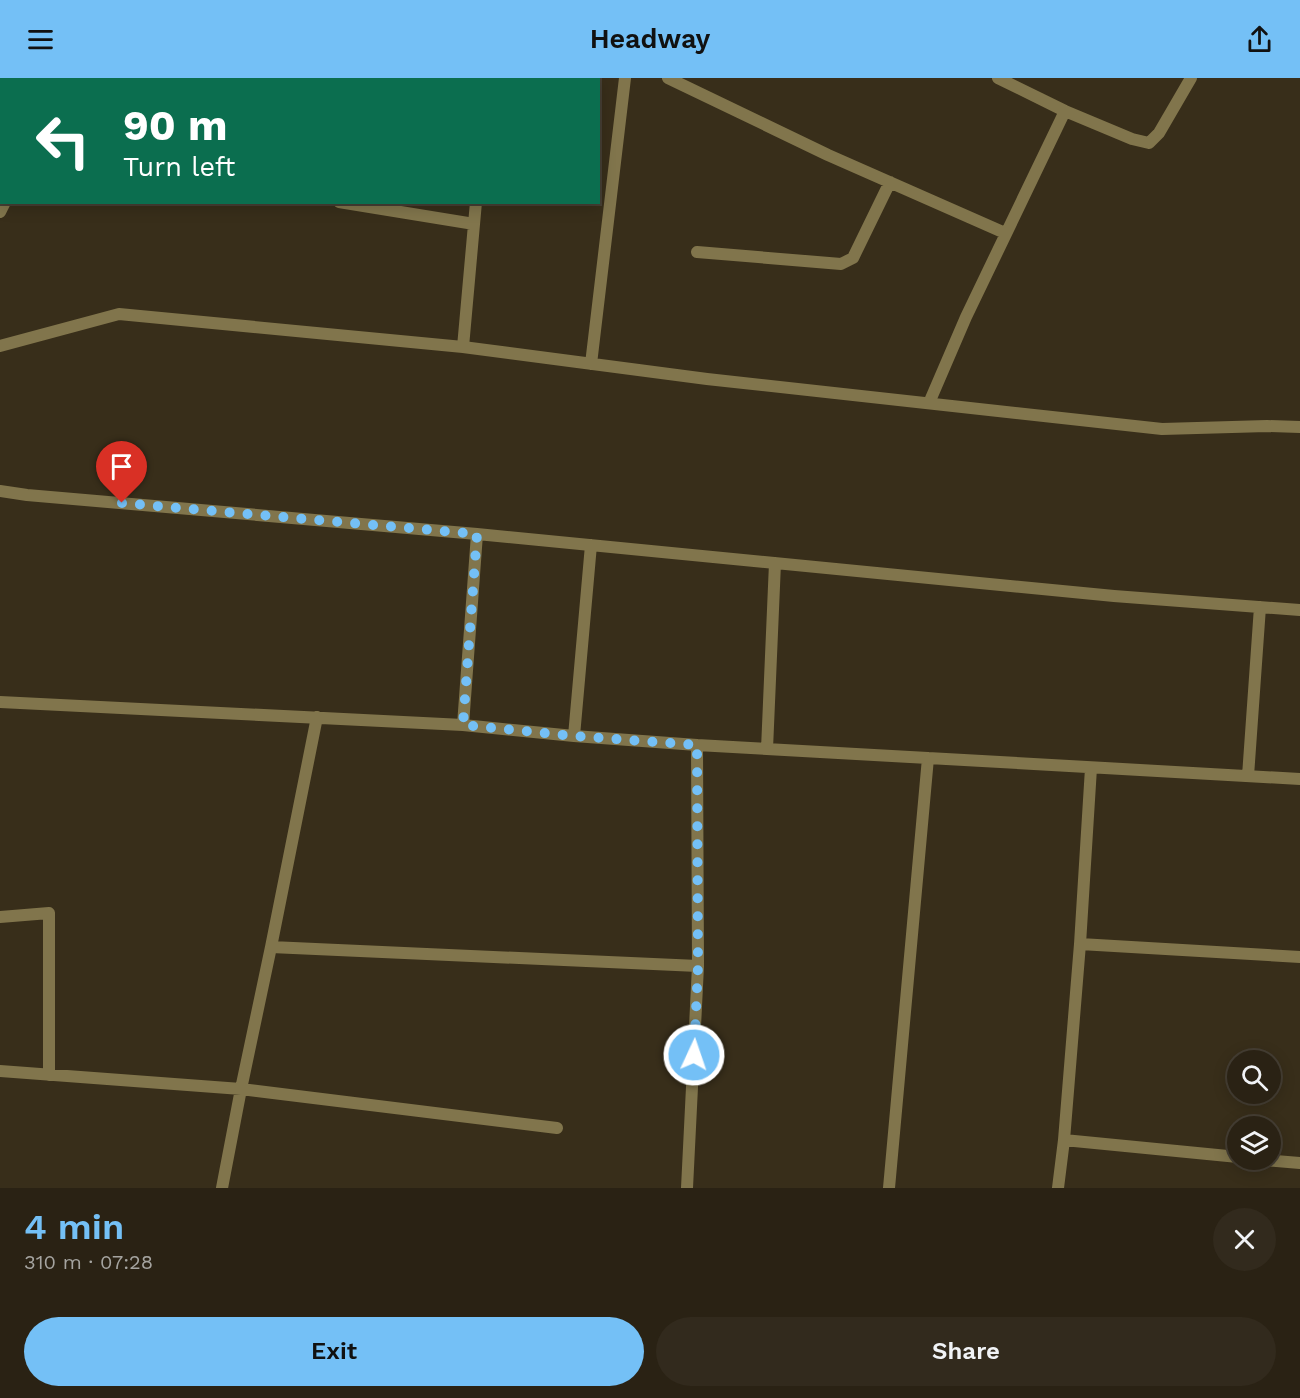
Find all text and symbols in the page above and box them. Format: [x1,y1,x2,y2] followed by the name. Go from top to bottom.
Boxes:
[24,23,57,56] icon: menu
[590,23,710,55] text: Headway
[1243,23,1276,56] icon: share
[123,101,227,150] text: 90 m
[24,102,102,180] icon: left
[123,151,235,183] text: Turn left
[96,441,147,503] pin
[105,450,138,483] icon: arrive
[662,1023,726,1087] position arrow
[1227,1050,1281,1170] map controls
[1227,1050,1281,1104] button: search
[1227,1116,1281,1170] button: layers
[24,1206,124,1248] text: 4 min
[1213,1208,1276,1271] button: close
[24,1250,153,1274] text: 310 m · 07:28
[24,1317,644,1386] button: Exit
[656,1317,1276,1386] button: Share

